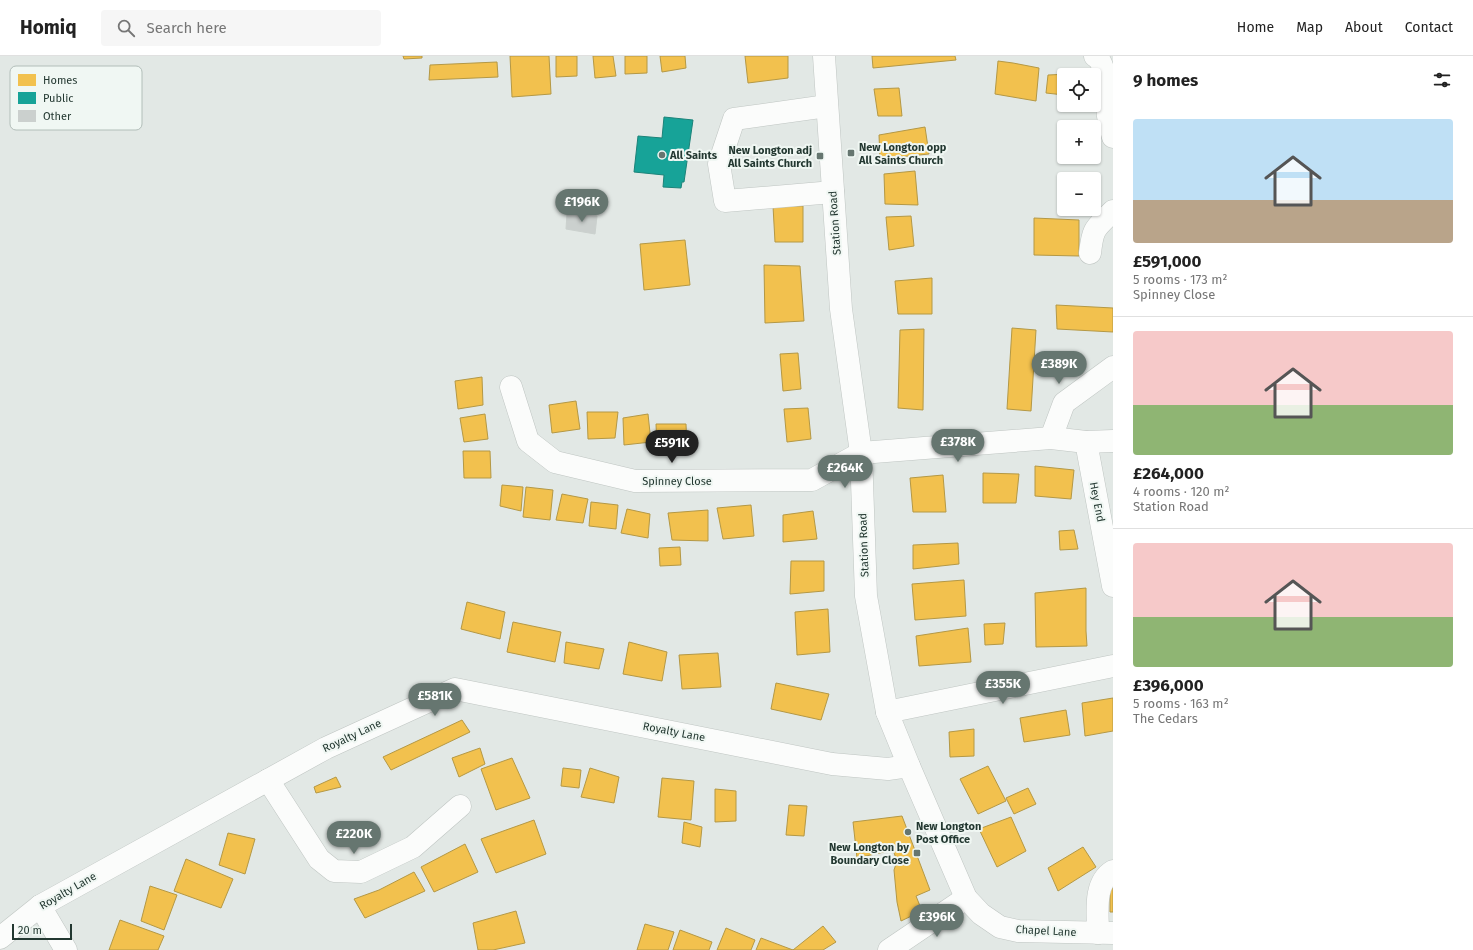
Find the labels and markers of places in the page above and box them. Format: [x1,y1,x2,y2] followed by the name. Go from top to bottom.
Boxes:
[858,141,947,167] place label: New Longton opp All Saints Church
[727,144,812,170] place label: New Longton adj All Saints Church
[846,148,856,158] marker: New Longton opp All Saints Church
[669,149,718,162] place label: All Saints
[657,150,667,160] marker: All Saints
[815,151,825,161] marker: New Longton adj All Saints Church
[554,189,610,223] pin: £196K
[1031,351,1087,385] pin: £389K
[930,429,986,463] pin: £378K
[644,430,700,464] pin: £591K
[817,455,873,489] pin: £264K
[975,671,1031,705] pin: £355K
[407,683,463,717] pin: £581K
[916,820,981,846] place label: New Longton Post Office
[326,821,382,855] pin: £220K
[903,827,913,837] marker: New Longton Post Office
[829,841,909,867] place label: New Longton by Boundary Close
[912,848,922,858] marker: New Longton by Boundary Close
[909,904,965,938] pin: £396K

